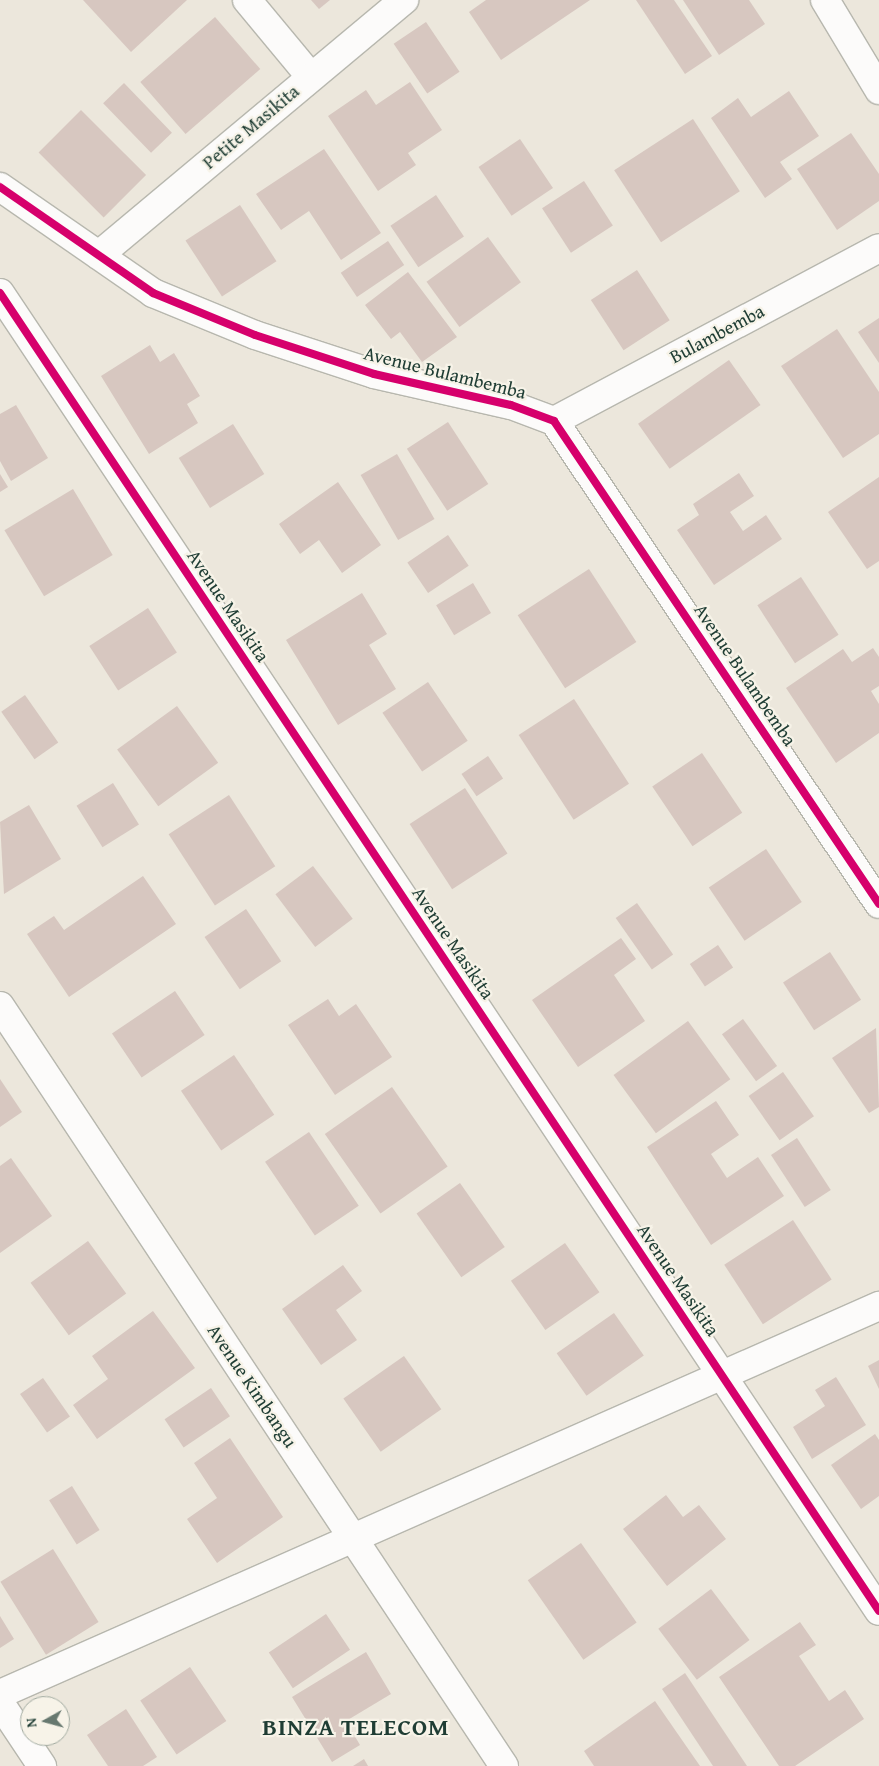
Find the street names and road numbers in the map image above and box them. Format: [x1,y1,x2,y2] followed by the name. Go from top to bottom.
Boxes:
[198,80,304,174] street label: Petite Masikita
[666,300,768,368] street label: Bulambemba
[361,342,529,404] street label: Avenue Bulambemba
[182,545,274,667] street label: Avenue Masikita
[689,600,801,750] street label: Avenue Bulambemba
[407,882,499,1004] street label: Avenue Masikita
[632,1219,724,1341] street label: Avenue Masikita
[202,1320,302,1452] street label: Avenue Kimbangu

